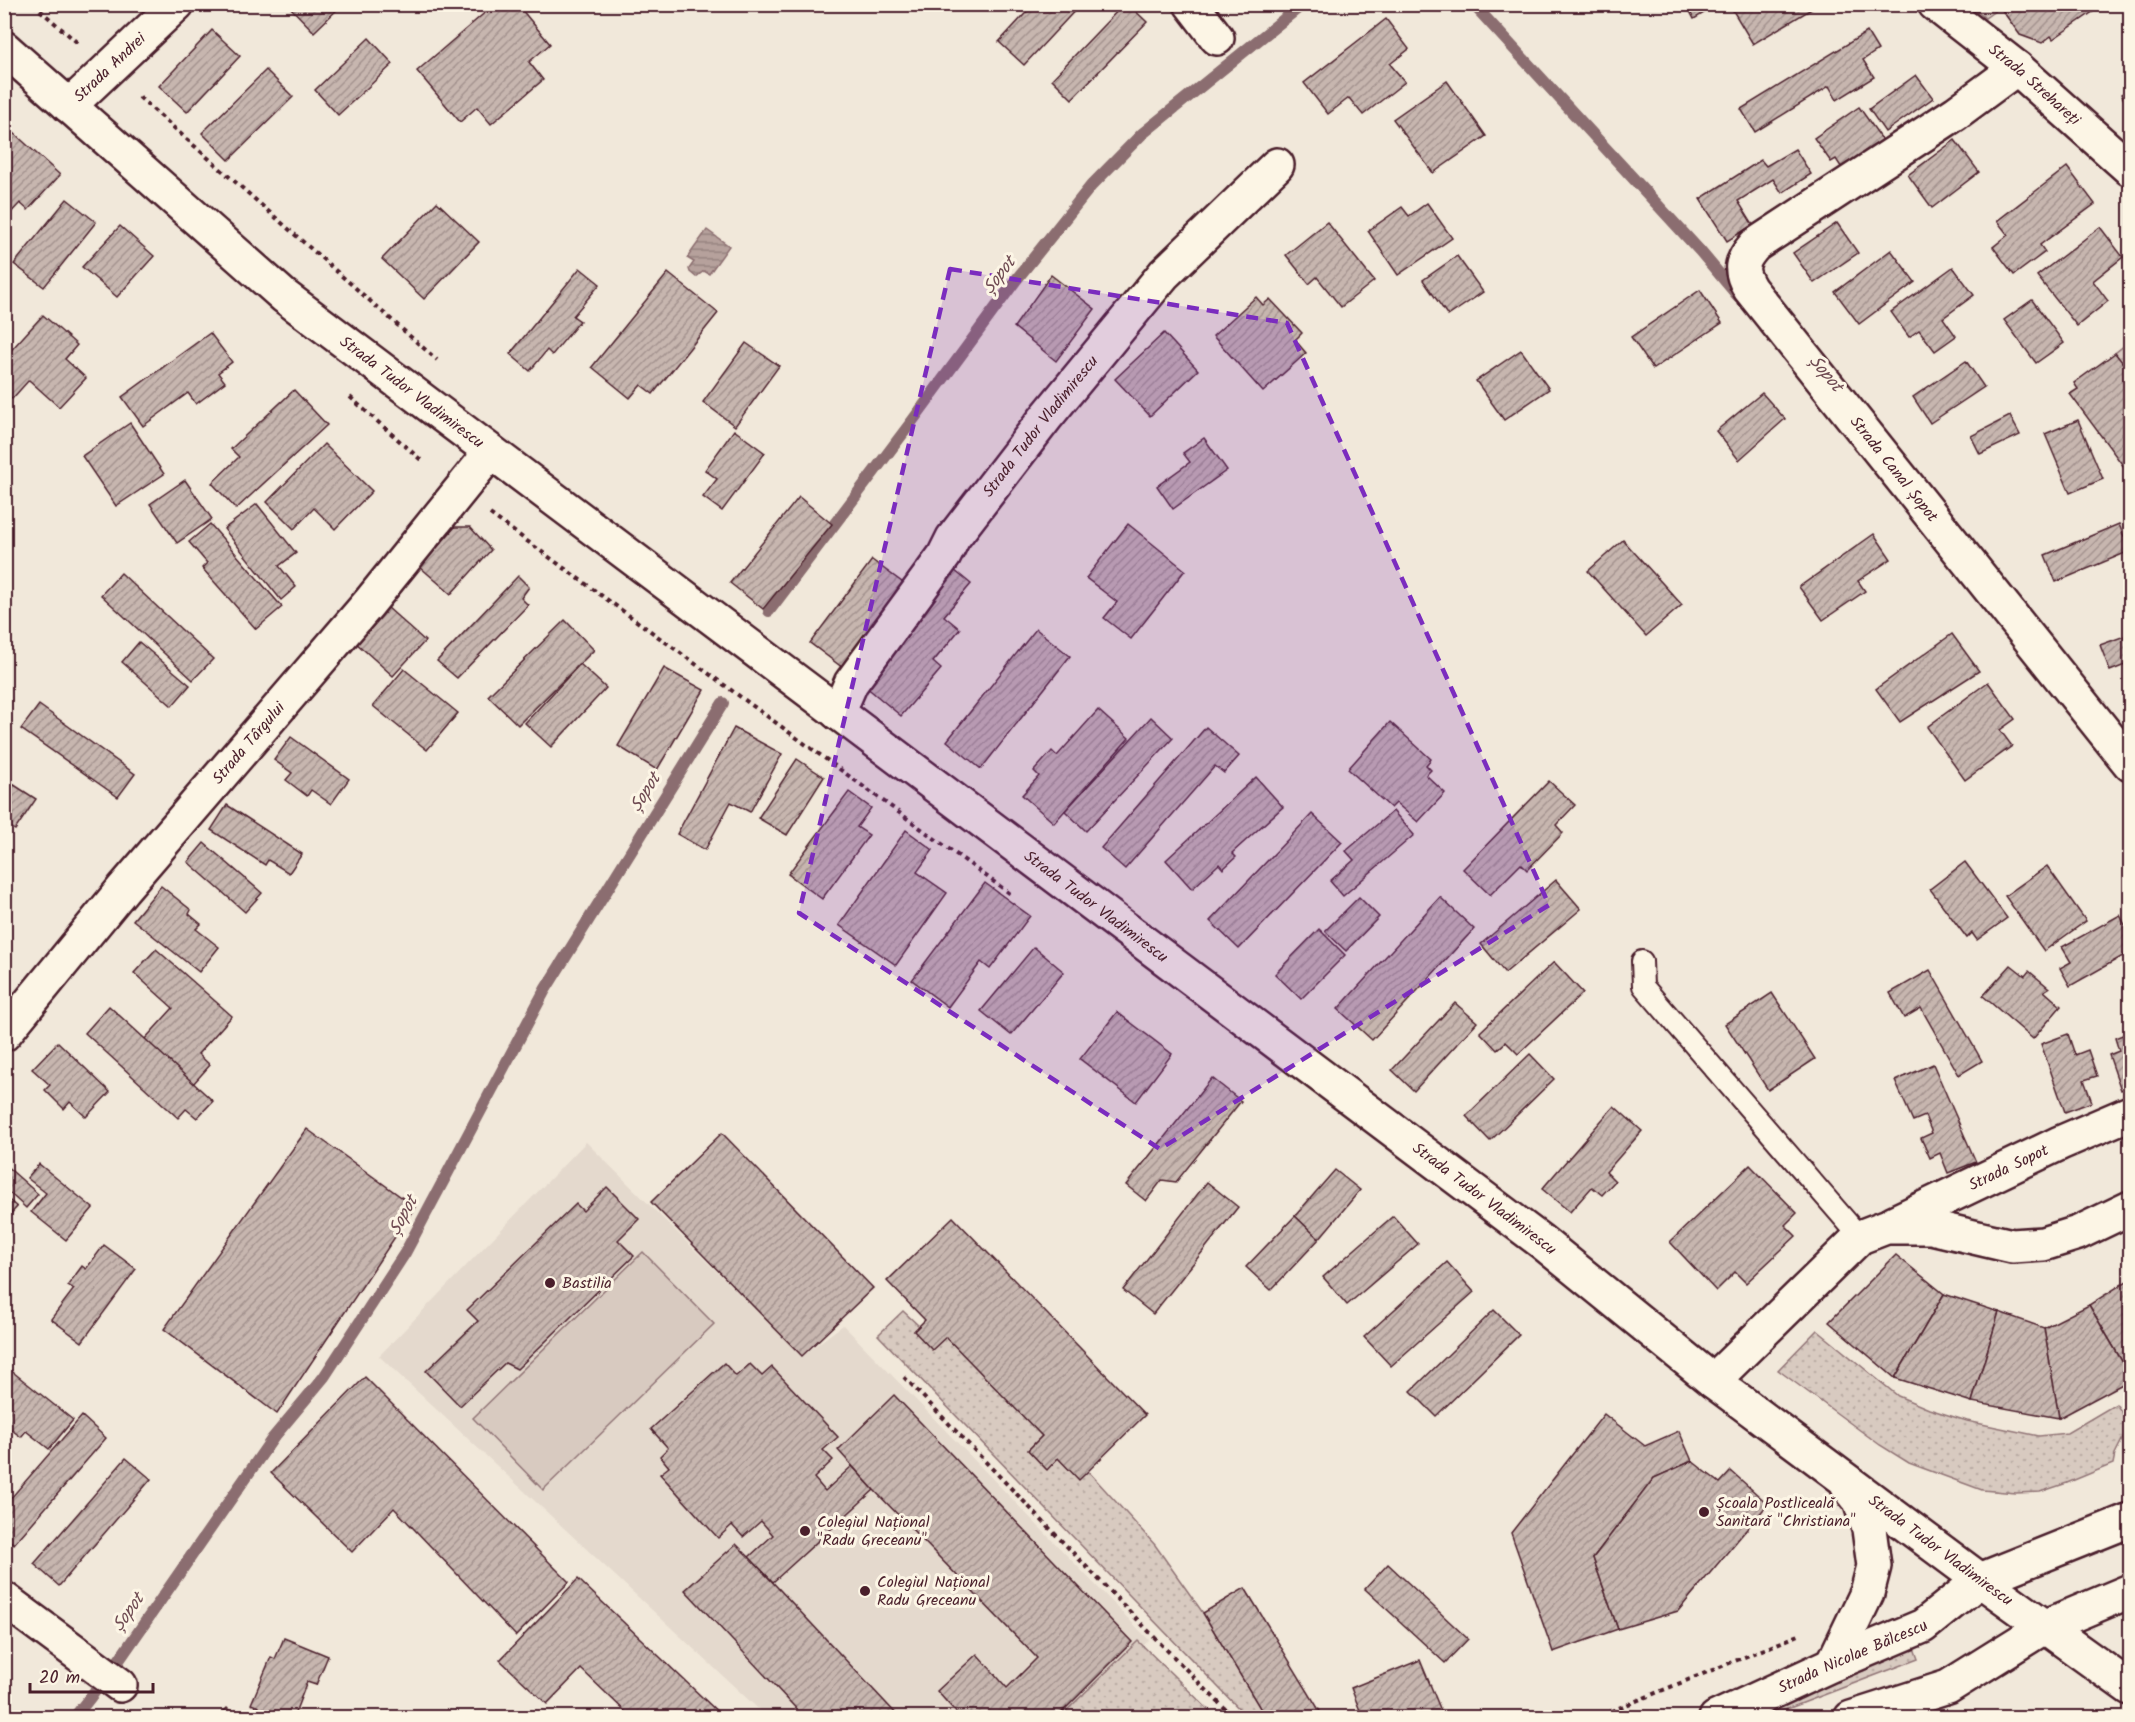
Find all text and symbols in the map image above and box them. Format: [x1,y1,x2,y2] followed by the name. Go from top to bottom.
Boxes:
[68,26,153,108] street label: Strada Andrei
[1983,38,2087,132] street label: Strada Strehareți
[976,248,1026,301] water label: Șopot
[334,330,490,455] street label: Strada Tudor Vladimirescu
[1801,349,1851,402] water label: Șopot
[976,350,1105,503] street label: Strada Tudor Vladimirescu
[1844,411,1945,528] street label: Strada Canal Șopot
[206,696,292,790] street label: Strada Târgului
[623,765,671,818] water label: Șopot
[1018,844,1174,969] street label: Strada Tudor Vladimirescu
[1407,1136,1562,1262] street label: Strada Tudor Vladimirescu
[1964,1137,2053,1198] street label: Strada Sopot
[381,1188,428,1241] water label: Șopot
[562,1271,612,1296] place label: Bastilia
[543,1276,557,1290] marker: Bastilia
[1863,1488,2019,1613] street label: Strada Tudor Vladimirescu
[1716,1491,1856,1534] place label: Școala Postliceală Sanitară "Christiana"
[1697,1505,1711,1519] marker: Școala Postliceală Sanitară "Christiana"
[817,1510,930,1553] place label: Colegiul Național "Radu Greceanu"
[798,1524,812,1538] marker: Colegiul Național "Radu Greceanu"
[877,1570,990,1613] place label: Colegiul Național Radu Greceanu
[858,1584,872,1598] marker: Colegiul Național Radu Greceanu
[105,1585,155,1638] water label: Șopot
[1774,1614,1934,1700] street label: Strada Nicolae Bălcescu
[30,1656,153,1694] scale bar
[39,1664,80,1693] text: 20 m

